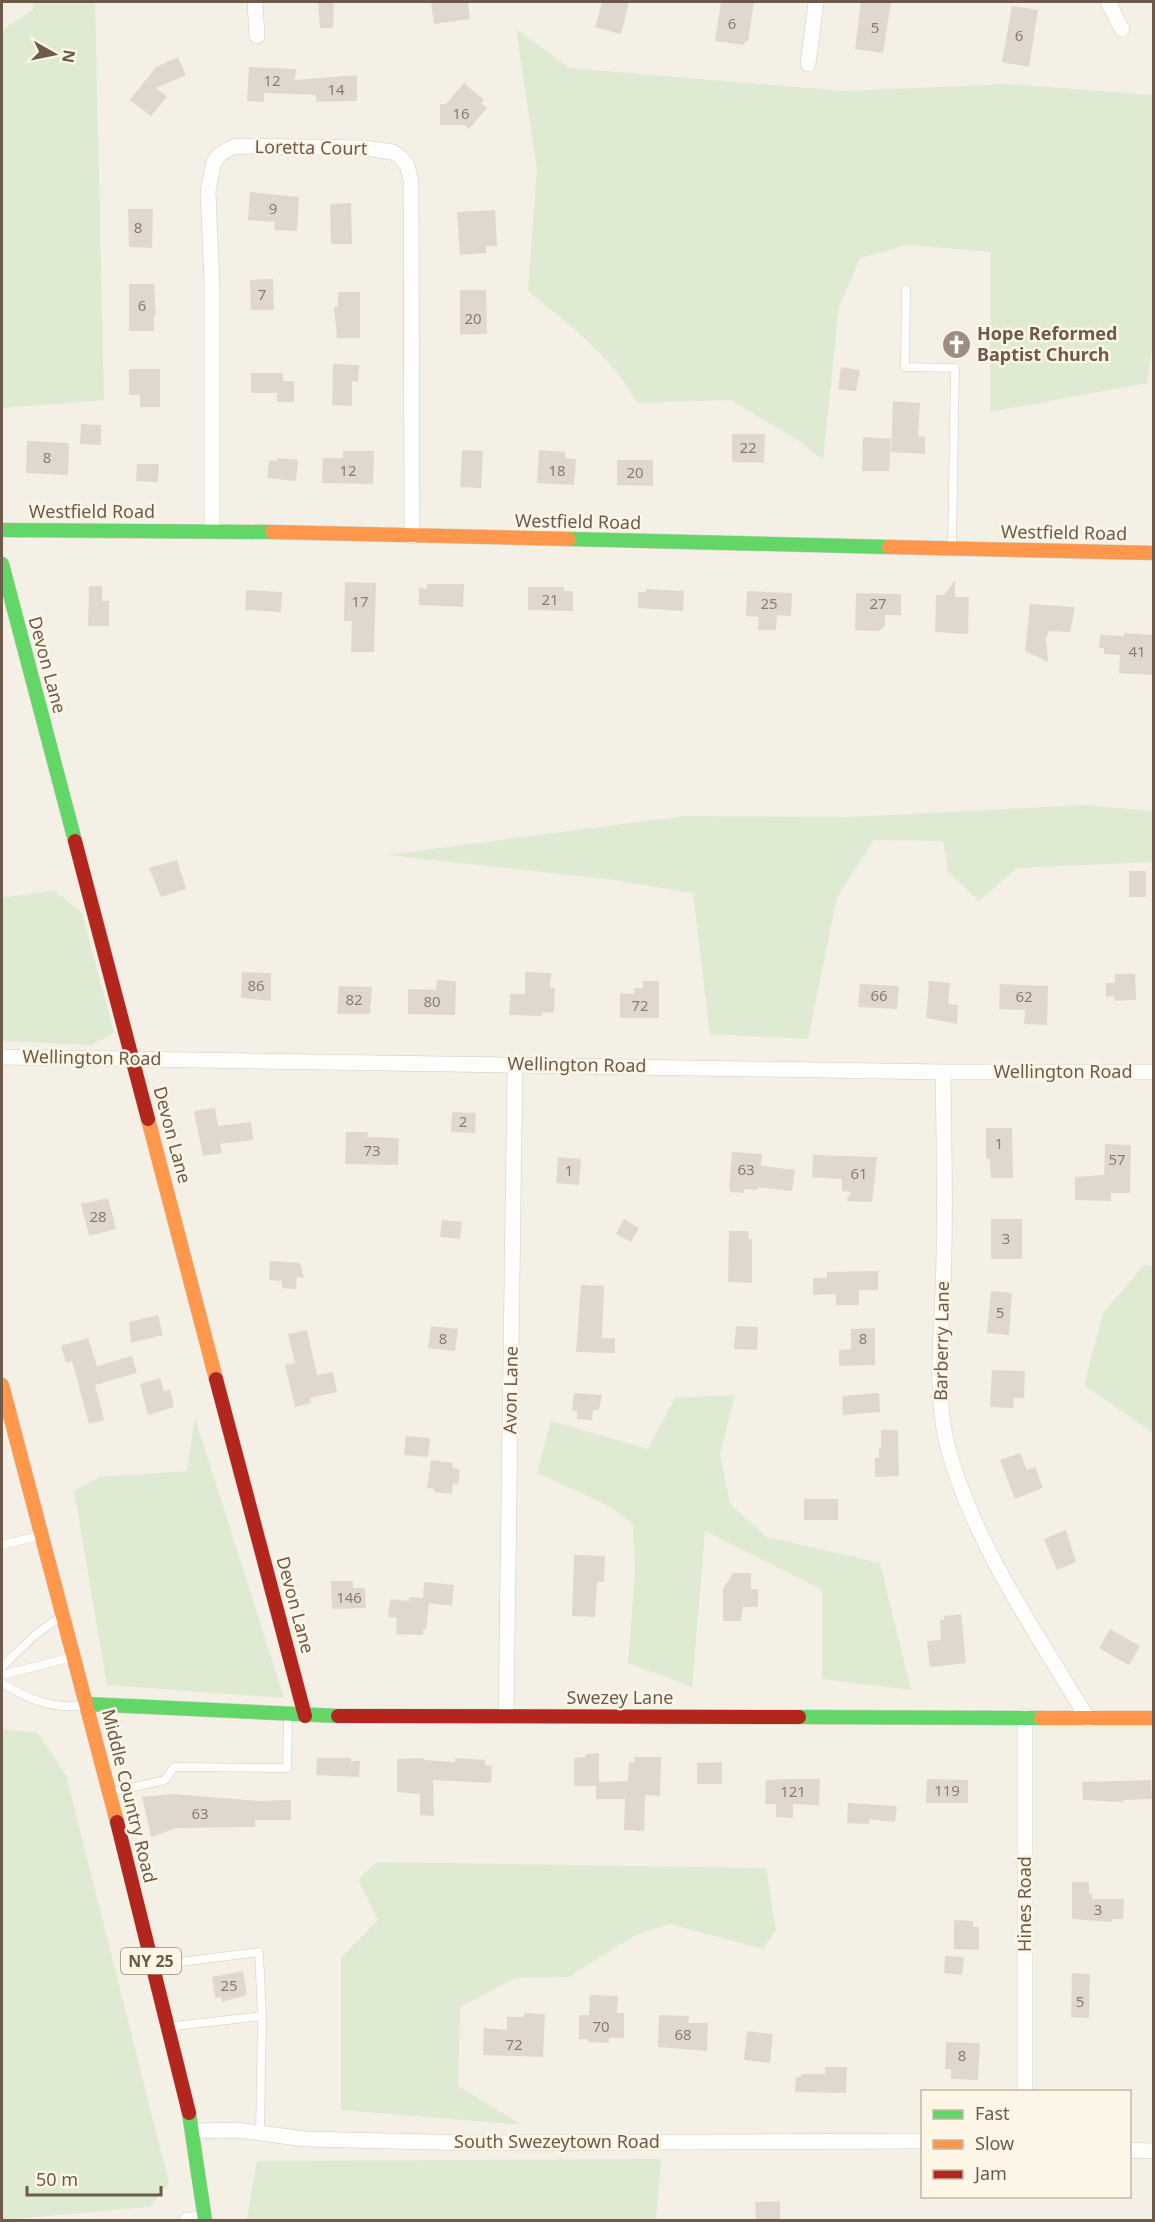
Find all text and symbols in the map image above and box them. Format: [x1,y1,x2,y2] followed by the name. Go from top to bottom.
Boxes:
[728,13,736,33] house number: 6
[871,17,879,37] house number: 5
[24,24,84,84] north arrow
[1015,25,1023,45] house number: 6
[57,48,81,64] text: N
[263,70,281,90] house number: 12
[327,79,345,99] house number: 14
[452,103,470,123] house number: 16
[254,134,368,160] street label: Loretta Court
[269,198,277,218] house number: 9
[134,217,142,237] house number: 8
[258,284,266,304] house number: 7
[138,295,146,315] house number: 6
[464,308,482,328] house number: 20
[977,321,1117,366] place label: Hope Reformed Baptist Church
[940,328,972,360] church icon: Hope Reformed Baptist Church
[739,437,757,457] house number: 22
[43,447,51,467] house number: 8
[339,460,357,480] house number: 12
[548,460,566,480] house number: 18
[626,462,644,482] house number: 20
[29,499,155,523] street label: Westfield Road
[515,508,641,534] street label: Westfield Road
[1001,519,1127,545] street label: Westfield Road
[541,589,559,609] house number: 21
[351,591,369,611] house number: 17
[760,593,778,613] house number: 25
[869,593,887,613] house number: 27
[23,614,72,716] street label: Devon Lane
[1128,641,1146,661] house number: 41
[247,975,265,995] house number: 86
[870,985,888,1005] house number: 66
[1015,986,1033,1006] house number: 62
[345,989,363,1009] house number: 82
[423,991,441,1011] house number: 80
[631,995,649,1015] house number: 72
[22,1044,162,1070] street label: Wellington Road
[507,1051,647,1077] street label: Wellington Road
[993,1059,1133,1083] street label: Wellington Road
[148,1084,197,1186] street label: Devon Lane
[459,1111,467,1131] house number: 2
[995,1133,1003,1153] house number: 1
[363,1140,381,1160] house number: 73
[1108,1149,1126,1169] house number: 57
[737,1159,755,1179] house number: 63
[565,1160,573,1180] house number: 1
[850,1163,868,1183] house number: 61
[89,1206,107,1226] house number: 28
[1002,1228,1010,1248] house number: 3
[928,1281,954,1401] street label: Barberry Lane
[996,1302,1004,1322] house number: 5
[439,1328,447,1348] house number: 8
[859,1328,867,1348] house number: 8
[497,1346,523,1434] street label: Avon Lane
[271,1554,320,1656] street label: Devon Lane
[336,1587,362,1607] house number: 146
[567,1685,673,1709] street label: Swezey Lane
[97,1706,163,1885] street label: Middle Country Road
[934,1780,960,1800] house number: 119
[780,1781,806,1801] house number: 121
[191,1803,209,1823] house number: 63
[1012,1856,1036,1952] street label: Hines Road
[1094,1899,1102,1919] house number: 3
[121,1948,181,1974] road number: NY 25
[220,1975,238,1995] house number: 25
[1076,1991,1084,2011] house number: 5
[592,2016,610,2036] house number: 70
[674,2024,692,2044] house number: 68
[505,2034,523,2054] house number: 72
[958,2045,966,2065] house number: 8
[921,2090,1131,2198] legend
[975,2101,1010,2125] text: Fast
[454,2129,660,2153] street label: South Swezeytown Road
[975,2131,1014,2155] text: Slow
[27,2159,160,2197] scale bar
[973,2161,1007,2185] text: Jam
[36,2167,78,2191] text: 50 m

